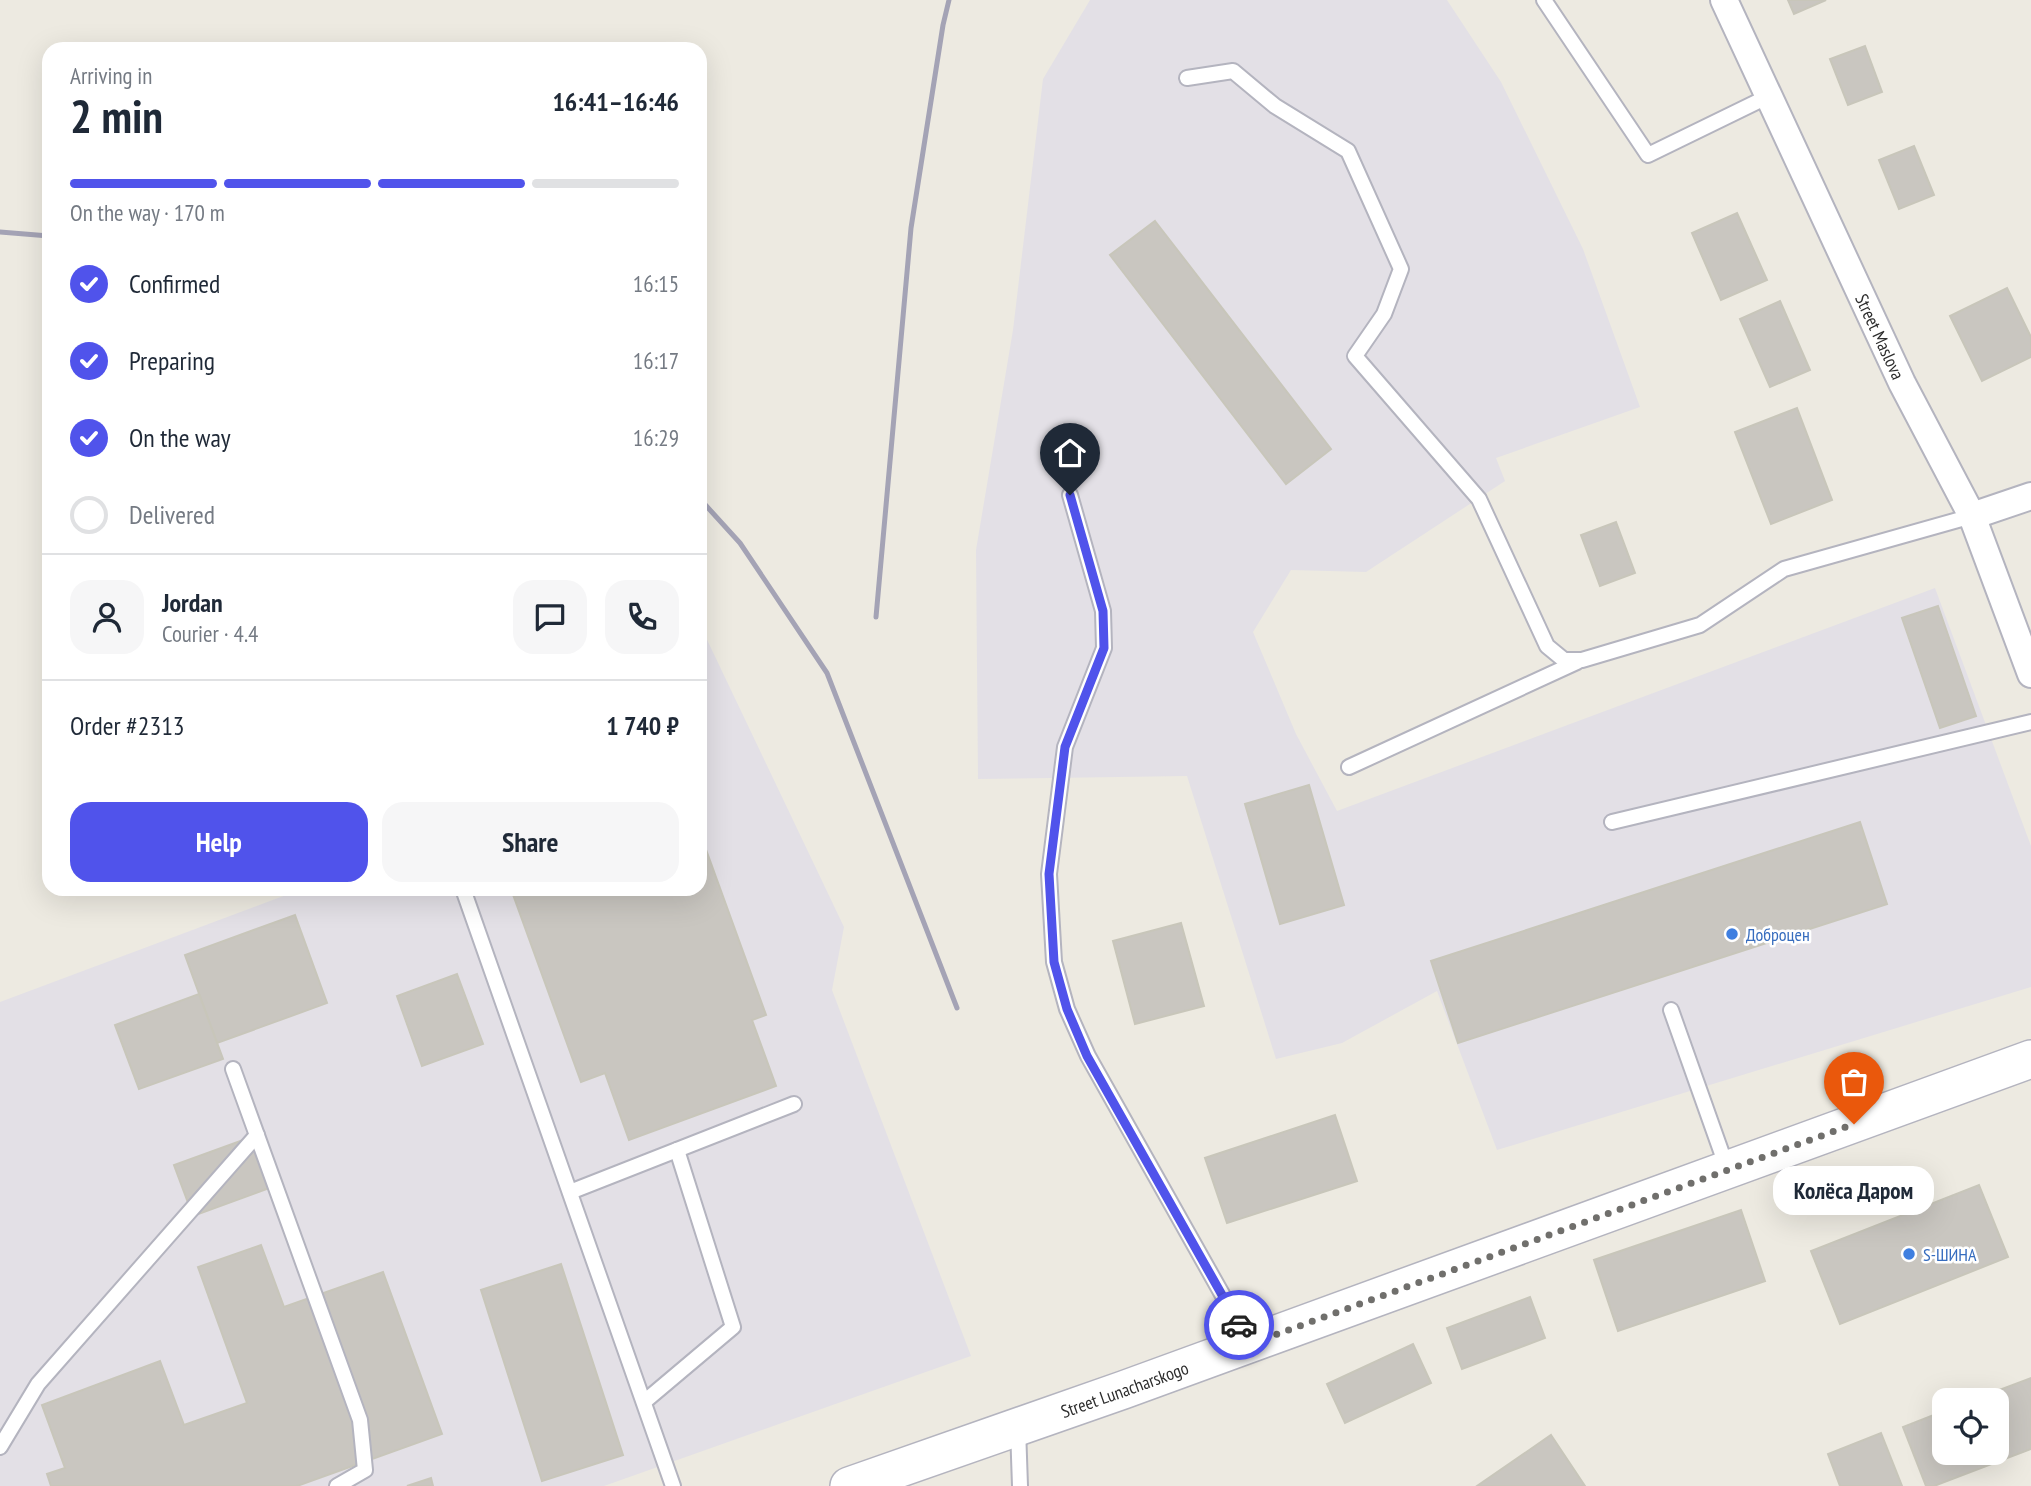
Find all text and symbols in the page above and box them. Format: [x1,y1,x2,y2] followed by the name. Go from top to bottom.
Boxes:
[70,61,152,90] text: Arriving in
[552,85,679,118] text: 16:41–16:46
[70,86,163,146] text: 2 min
[70,198,225,227] text: On the way · 170 m
[70,265,108,303] icon: check
[129,267,220,300] text: Confirmed
[633,269,679,298] text: 16:15
[1851,290,1910,383] street label: Street Maslova
[70,342,108,380] icon: check
[129,344,215,377] text: Preparing
[633,346,679,375] text: 16:17
[70,419,108,457] icon: check
[129,421,231,454] text: On the way
[633,423,679,452] text: 16:29
[1040,423,1100,495] pin
[1051,434,1089,472] icon: home
[129,498,215,531] text: Delivered
[70,580,144,654] button: person
[513,580,587,654] button: chat
[605,580,679,654] button: phone
[162,586,223,619] text: Jordan
[162,619,258,648] text: Courier · 4.4
[70,709,185,742] text: Order #2313
[606,709,679,742] text: 1 740 ₽
[70,802,368,882] button: Help
[382,802,679,882] button: Share
[1746,923,1810,946] place label: Доброцен
[1724,926,1740,942] marker: Доброцен
[1824,1052,1884,1124] pin
[1835,1063,1873,1101] icon: bag
[1773,1166,1934,1215] callout: Колёса Даром
[1794,1176,1913,1205] text: Колёса Даром
[1923,1243,1977,1266] place label: S-ШИНА
[1901,1246,1917,1262] marker: S-ШИНА
[1204,1290,1274,1360] courier
[1220,1306,1258,1344] icon: car
[1058,1356,1192,1422] street label: Street Lunacharskogo
[1932,1388,2009,1465] map controls
[1932,1388,2009,1465] button: locate

